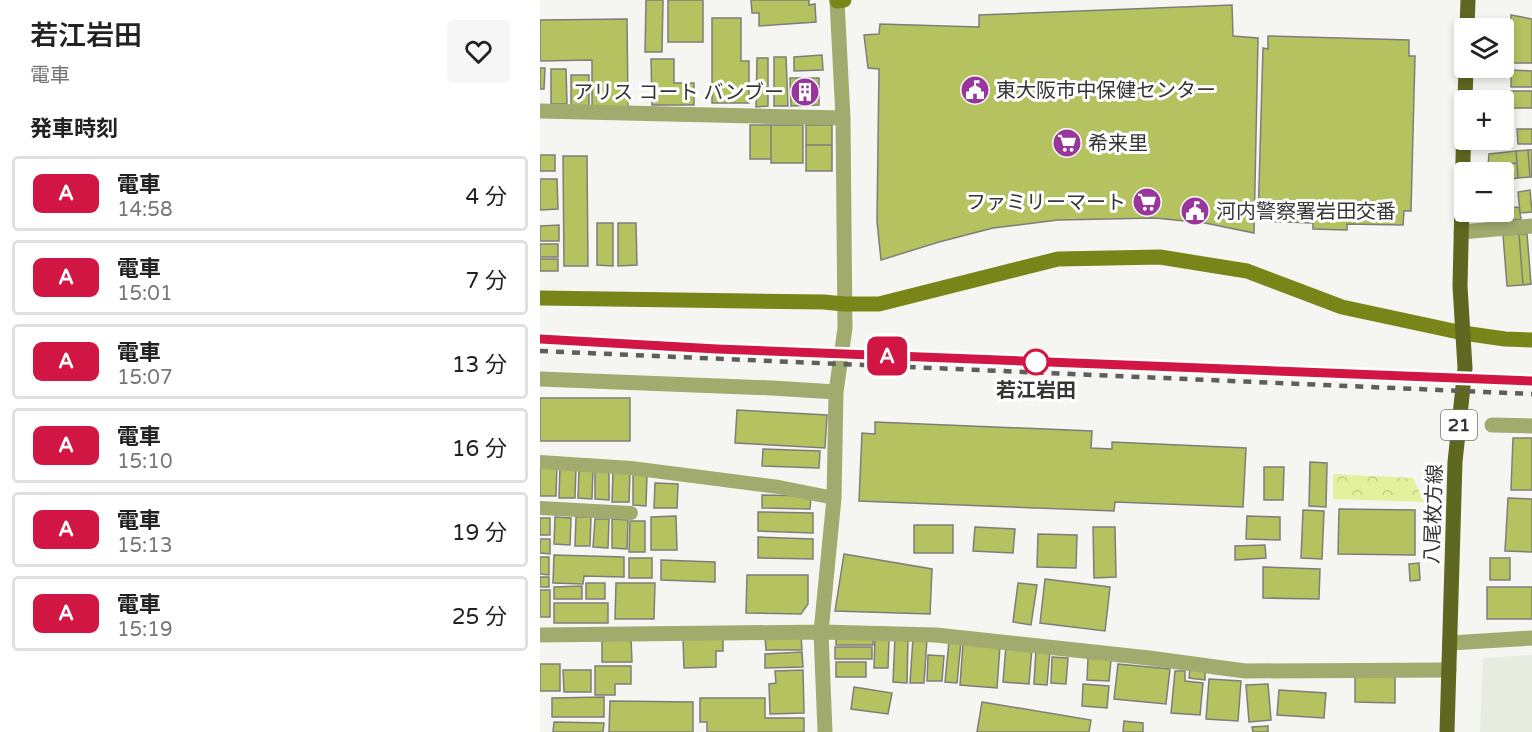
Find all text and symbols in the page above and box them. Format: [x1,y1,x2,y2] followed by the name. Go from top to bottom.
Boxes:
[1454,18,1514,222] map controls
[1454,18,1514,78] button: layers
[30,19,142,53] text: 若江岩田
[447,20,510,83] button: heart
[30,64,70,88] text: 電車
[959,74,991,106] public building icon: 東大阪市中保健センター
[789,76,821,108] building icon: アリス コート バンブー
[996,79,1216,103] place label: 東大阪市中保健センター
[573,81,784,105] place label: アリス コート バンブー
[1454,90,1514,150] button: +
[30,116,118,142] text: 発車時刻
[1051,127,1083,159] supermarket icon: 希来里
[1088,132,1148,156] place label: 希来里
[1454,162,1514,222] button: −
[117,172,161,198] text: 電車
[58,181,74,206] text: A
[465,184,507,210] text: 4 分
[1131,186,1163,218] supermarket icon: ファミリーマート
[966,191,1126,215] place label: ファミリーマート
[1179,195,1211,227] public building icon: 河内警察署岩田交番
[117,198,172,222] text: 14:58
[1216,200,1396,224] place label: 河内警察署岩田交番
[117,256,161,282] text: 電車
[58,265,74,290] text: A
[465,268,507,294] text: 7 分
[117,282,172,306] text: 15:01
[868,336,906,376] line badge: A
[117,340,161,366] text: 電車
[879,344,895,369] text: A
[58,349,74,374] text: A
[1023,349,1049,375] marker: 若江岩田
[452,352,507,378] text: 13 分
[117,366,172,390] text: 15:07
[996,379,1076,403] place label: 若江岩田
[1441,410,1477,440] road number: 21
[117,424,161,450] text: 電車
[58,433,74,458] text: A
[452,436,507,462] text: 16 分
[117,450,172,474] text: 15:10
[1420,464,1448,564] street label: 八尾枚方線
[117,508,161,534] text: 電車
[58,517,74,542] text: A
[452,520,507,546] text: 19 分
[117,534,172,558] text: 15:13
[117,592,161,618] text: 電車
[58,601,74,626] text: A
[452,604,507,630] text: 25 分
[117,618,172,642] text: 15:19

